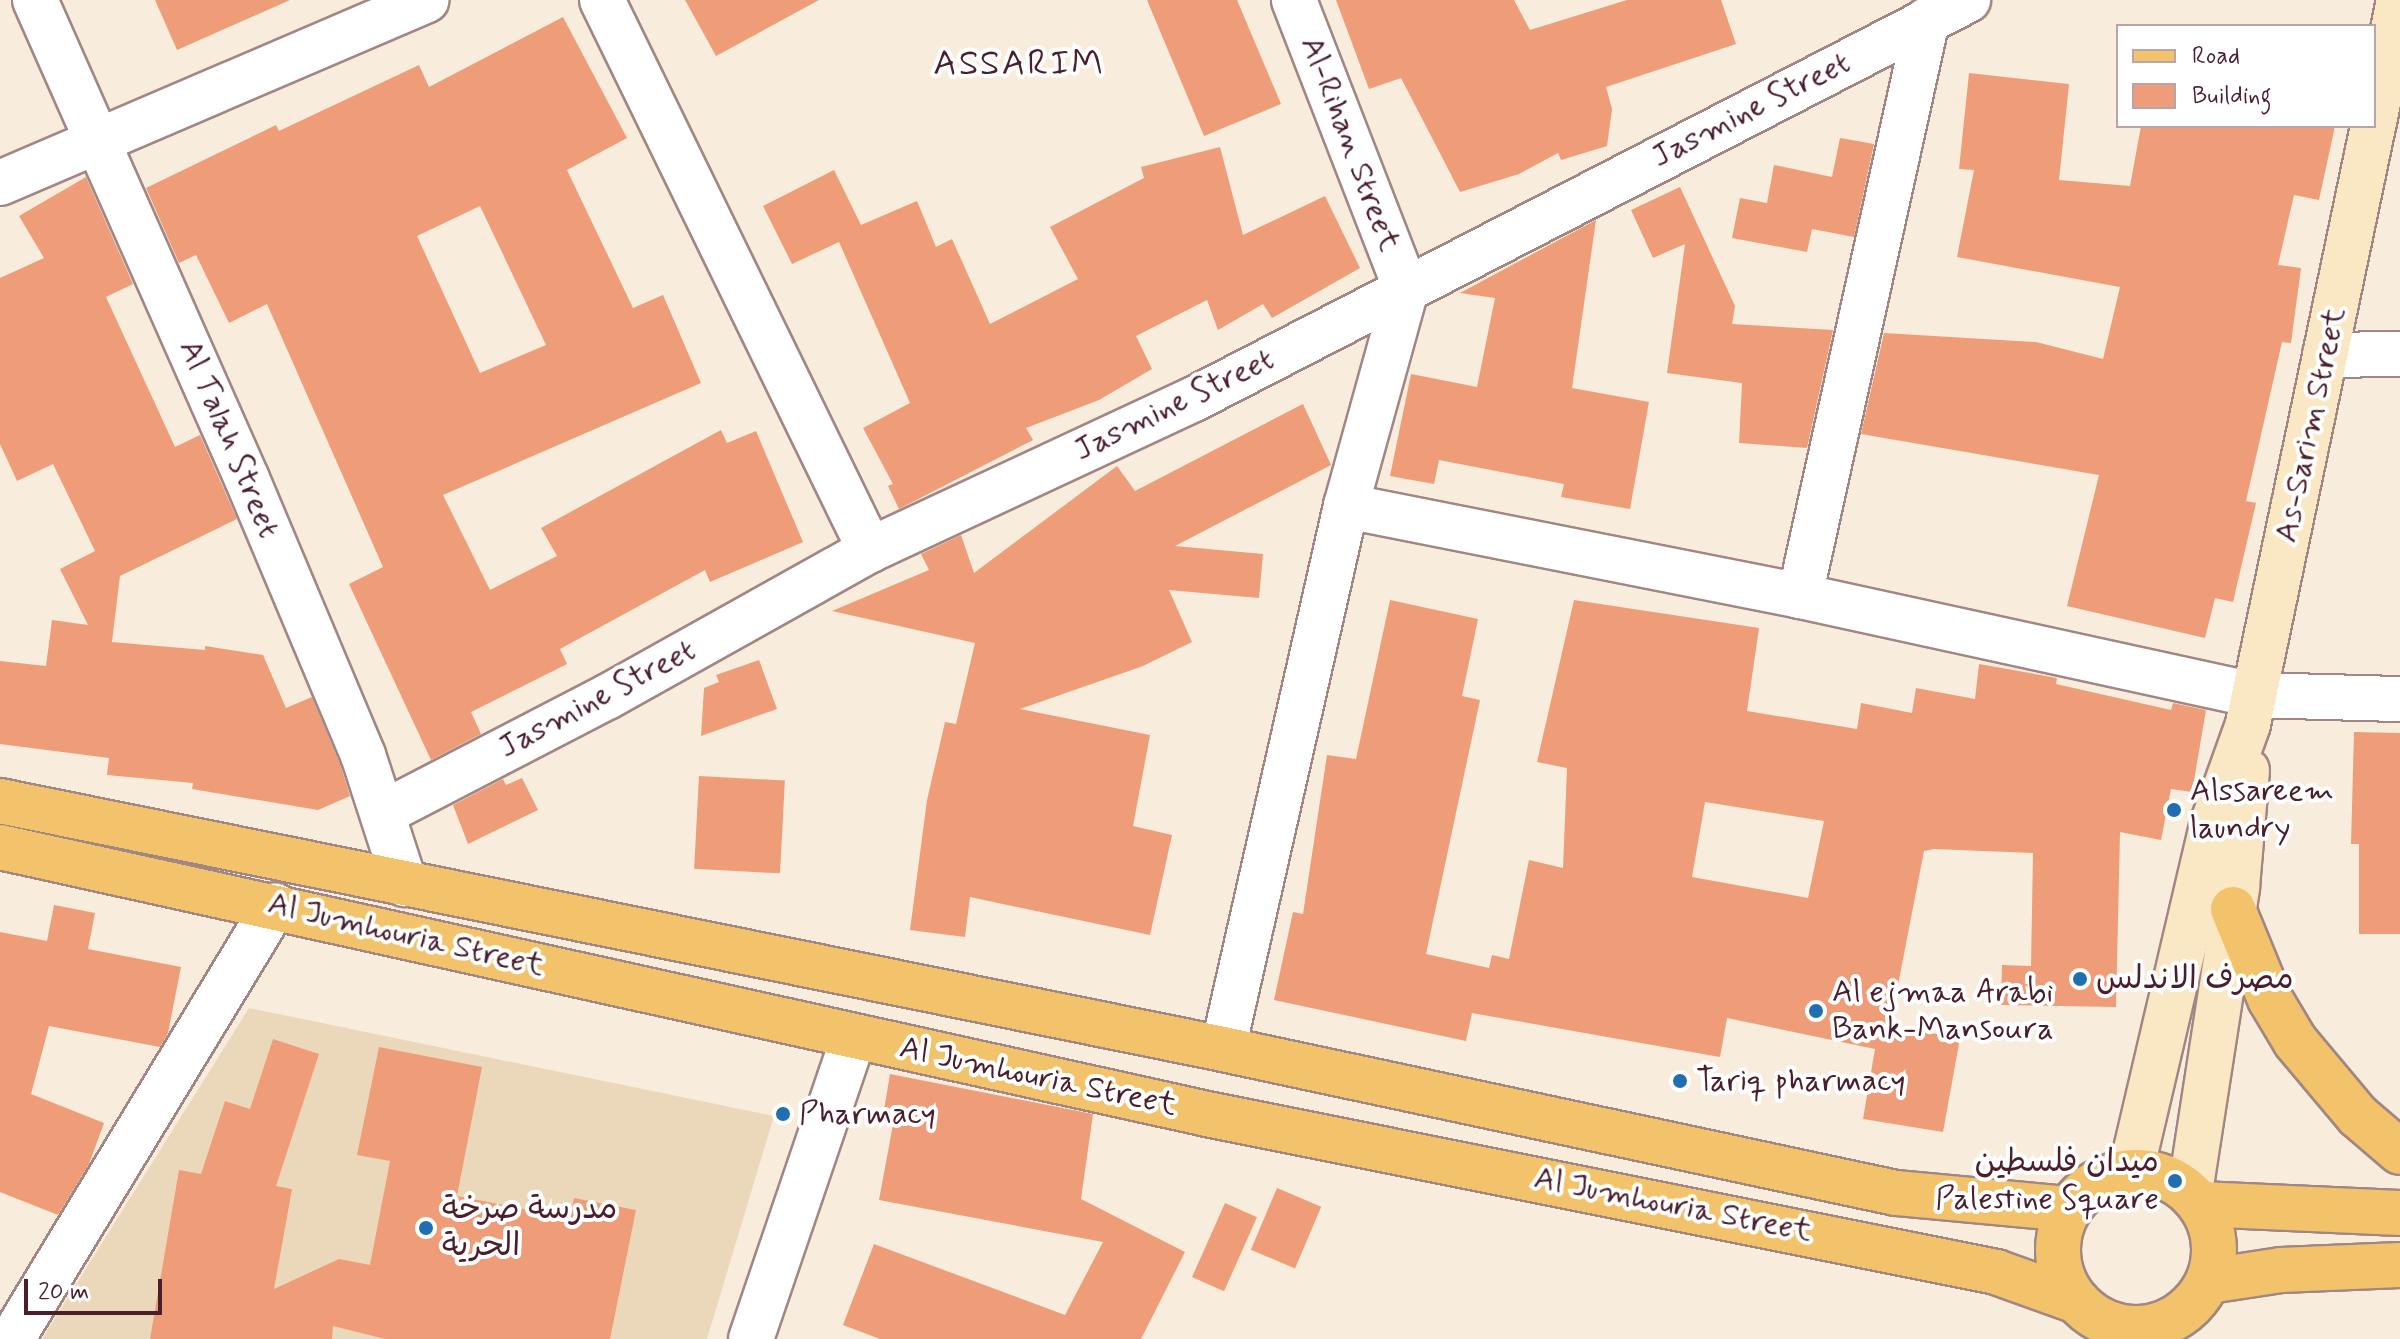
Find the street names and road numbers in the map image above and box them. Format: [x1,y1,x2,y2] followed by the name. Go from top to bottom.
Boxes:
[1291,31,1409,257] street label: Al-Rihan Street
[1643,42,1859,178] street label: Jasmine Street
[2267,304,2355,546] street label: As-Sarim Street
[171,337,287,541] street label: Al Talah Street
[1065,339,1283,471] street label: Jasmine Street
[490,630,704,768] street label: Jasmine Street
[263,884,549,986] street label: Al Jumhouria Street
[895,1029,1181,1125] street label: Al Jumhouria Street
[1530,1159,1816,1251] street label: Al Jumhouria Street

